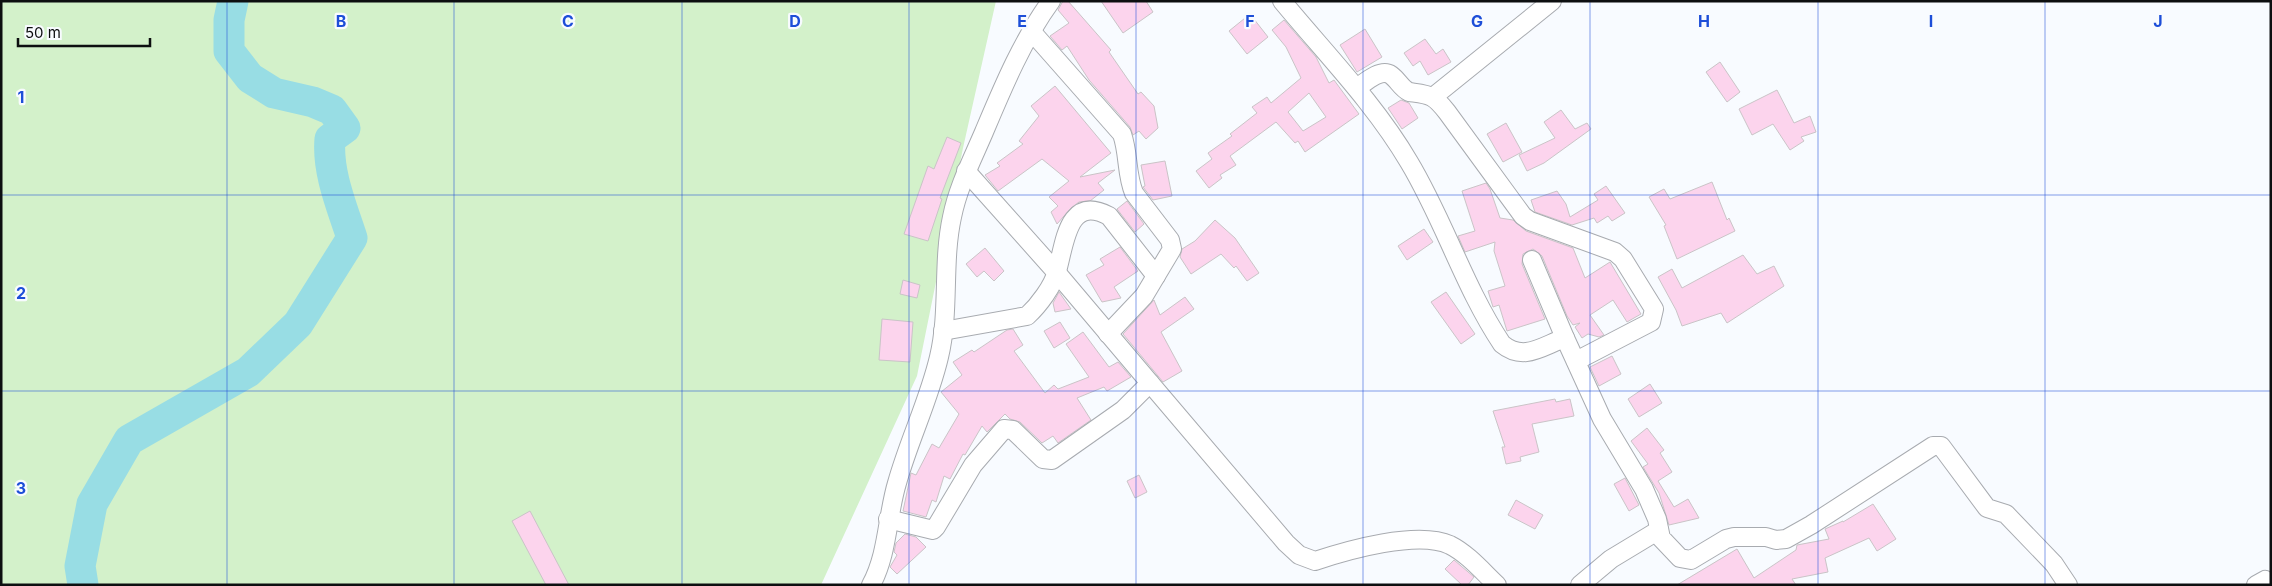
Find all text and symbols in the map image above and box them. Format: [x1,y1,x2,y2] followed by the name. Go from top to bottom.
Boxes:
[336,11,346,31] text: B
[562,11,574,31] text: C
[789,11,801,31] text: D
[1017,11,1027,31] text: E
[1245,11,1255,31] text: F
[1471,11,1483,31] text: G
[1698,11,1710,31] text: H
[1929,11,1933,31] text: I
[2153,11,2163,31] text: J
[18,15,150,47] scale bar
[25,23,61,42] text: 50 m
[18,87,24,107] text: 1
[16,283,26,303] text: 2
[16,478,26,498] text: 3

